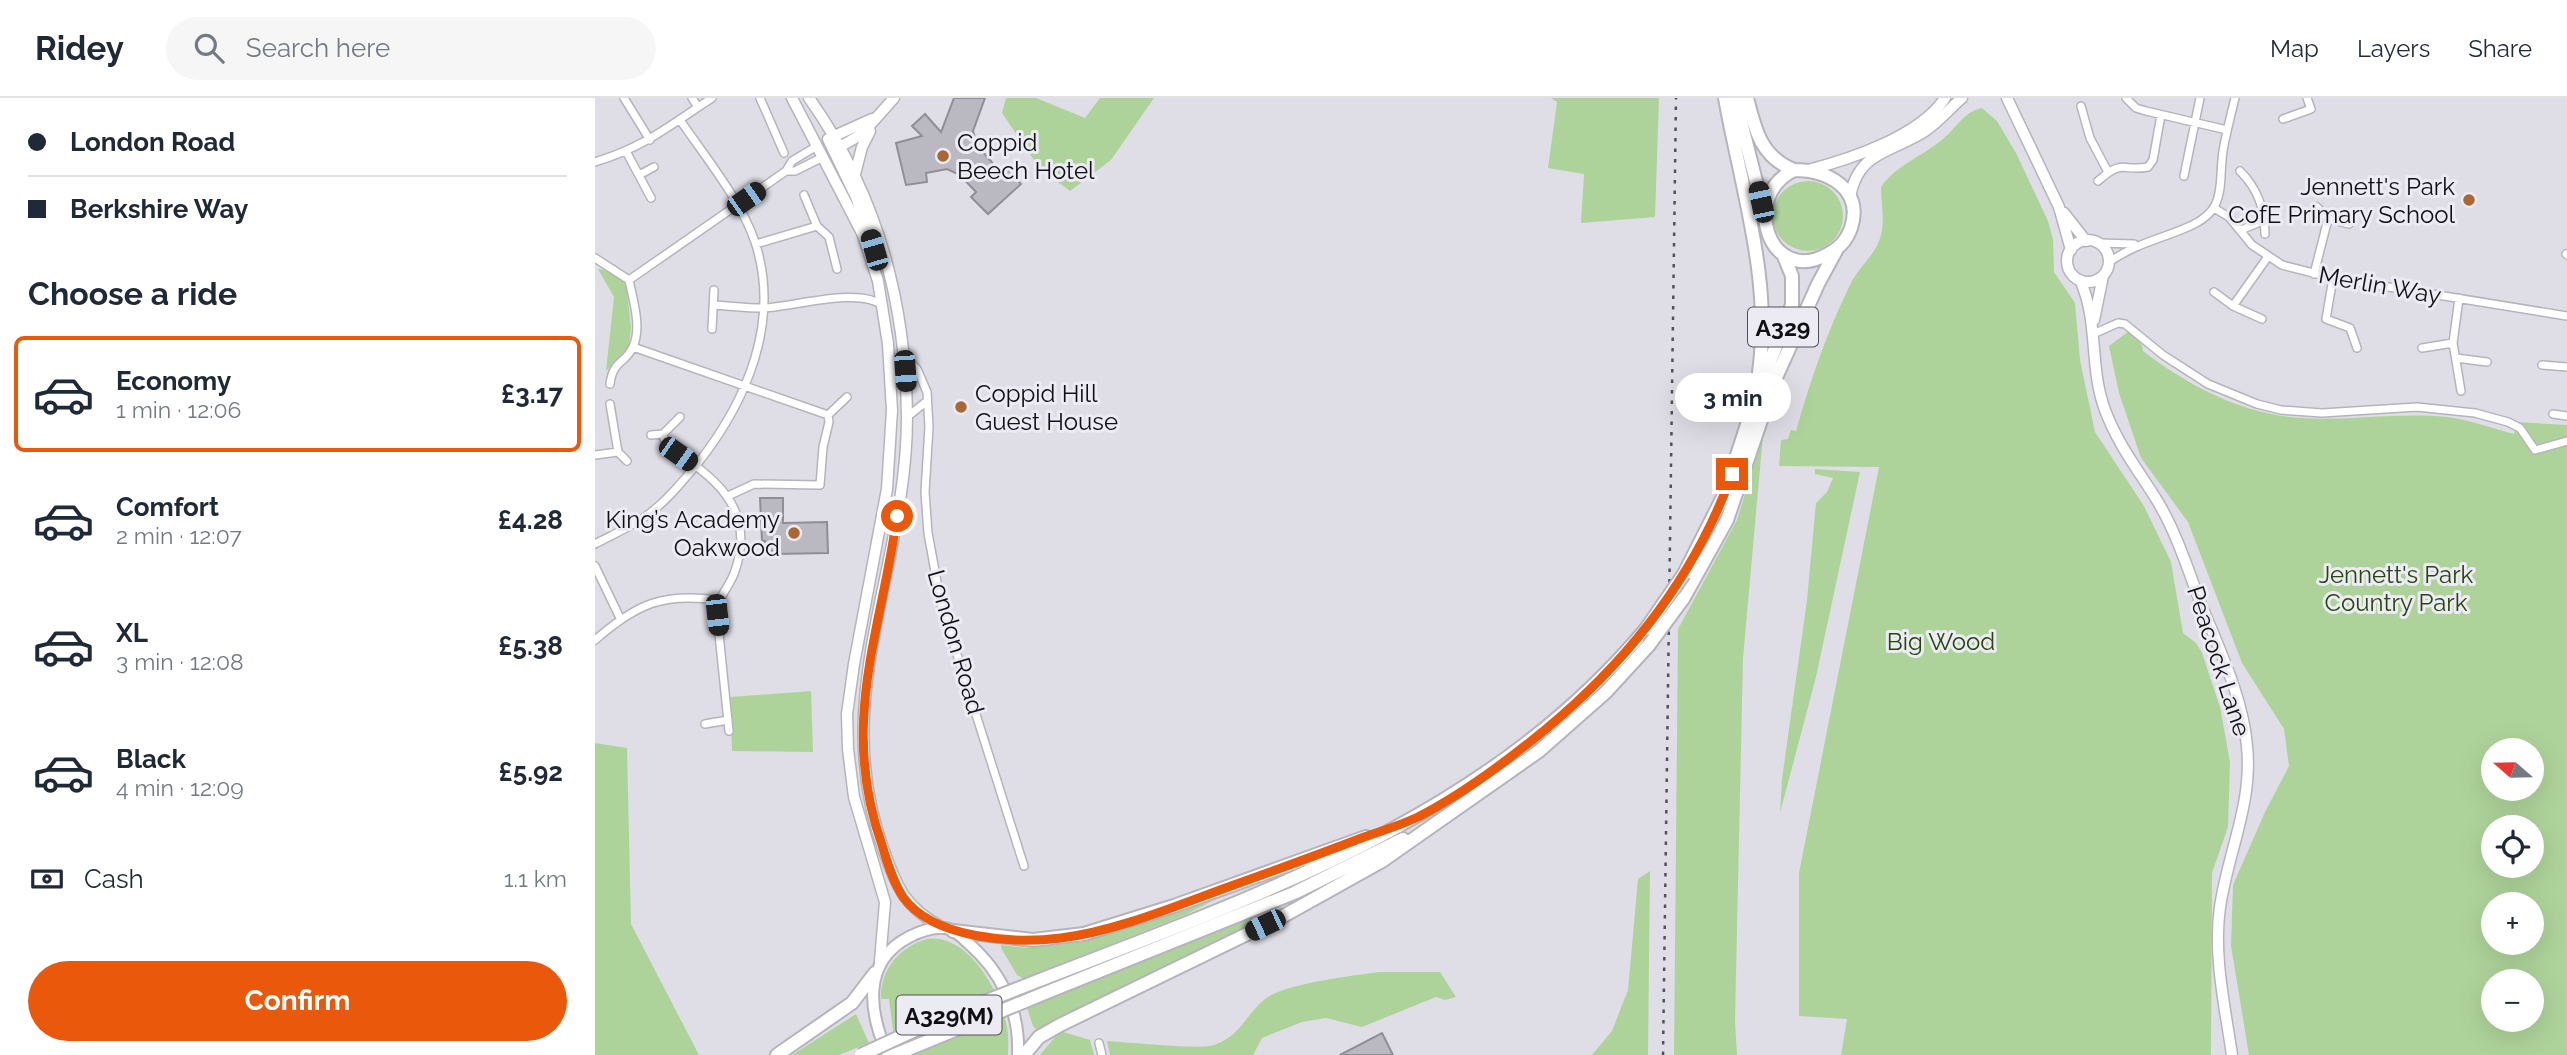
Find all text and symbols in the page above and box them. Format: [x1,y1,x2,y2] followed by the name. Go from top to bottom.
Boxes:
[166,17,656,80] search box
[35,29,124,68] text: Ridey
[190,29,228,67] icon: search
[246,33,390,63] text: Search here
[2270,34,2319,63] text: Map
[2357,34,2430,63] text: Layers
[2468,34,2532,63] text: Share
[70,127,235,157] text: London Road
[957,128,1095,185] place label: Coppid Beech Hotel
[935,148,951,164] marker: Coppid Beech Hotel
[2228,172,2455,229] place label: Jennett's Park CofE Primary School
[723,178,770,220] car
[1747,179,1776,225] car
[2461,192,2477,208] marker: Jennett's Park CofE Primary School
[70,194,248,224] text: Berkshire Way
[859,227,890,273] car
[2316,260,2444,310] street label: Merlin Way
[28,275,237,312] text: Choose a ride
[1748,308,1818,346] road number: A329
[894,349,917,393] car
[32,363,95,426] icon: car
[116,366,231,396] text: Economy
[1674,372,1790,422] callout: 3 min
[501,379,563,409] text: £3.17
[975,379,1118,436] place label: Coppid Hill Guest House
[1703,384,1763,411] text: 3 min
[116,396,241,423] text: 1 min · 12:06
[953,399,969,415] marker: Coppid Hill Guest House
[655,433,702,475] car
[1716,458,1748,490] route end
[32,489,95,552] icon: car
[116,492,219,522] text: Comfort
[881,500,913,532] route start
[498,505,563,535] text: £4.28
[606,505,780,562] place label: King’s Academy Oakwood
[116,522,242,549] text: 2 min · 12:07
[786,525,802,541] marker: King’s Academy Oakwood
[2319,560,2474,617] park label: Jennett's Park Country Park
[922,566,990,718] street label: London Road
[2181,582,2257,740] street label: Peacock Lane
[705,593,730,637] car
[32,615,95,678] icon: car
[116,618,148,648] text: XL
[1887,627,1995,656] park label: Big Wood
[498,631,563,661] text: £5.38
[116,648,244,675] text: 3 min · 12:08
[2481,738,2545,802] north arrow
[2481,738,2544,1032] map controls
[32,741,95,804] icon: car
[116,744,186,774] text: Black
[499,757,563,787] text: £5.92
[116,774,244,801] text: 4 min · 12:09
[2481,815,2544,878] button: locate
[28,860,66,898] icon: cash
[84,864,144,894] text: Cash
[504,865,567,892] text: 1.1 km
[2481,892,2544,955] button: +
[1242,906,1289,944] car
[28,961,567,1041] button: Confirm
[2481,969,2544,1032] button: −
[897,996,1001,1034] road number: A329(M)

